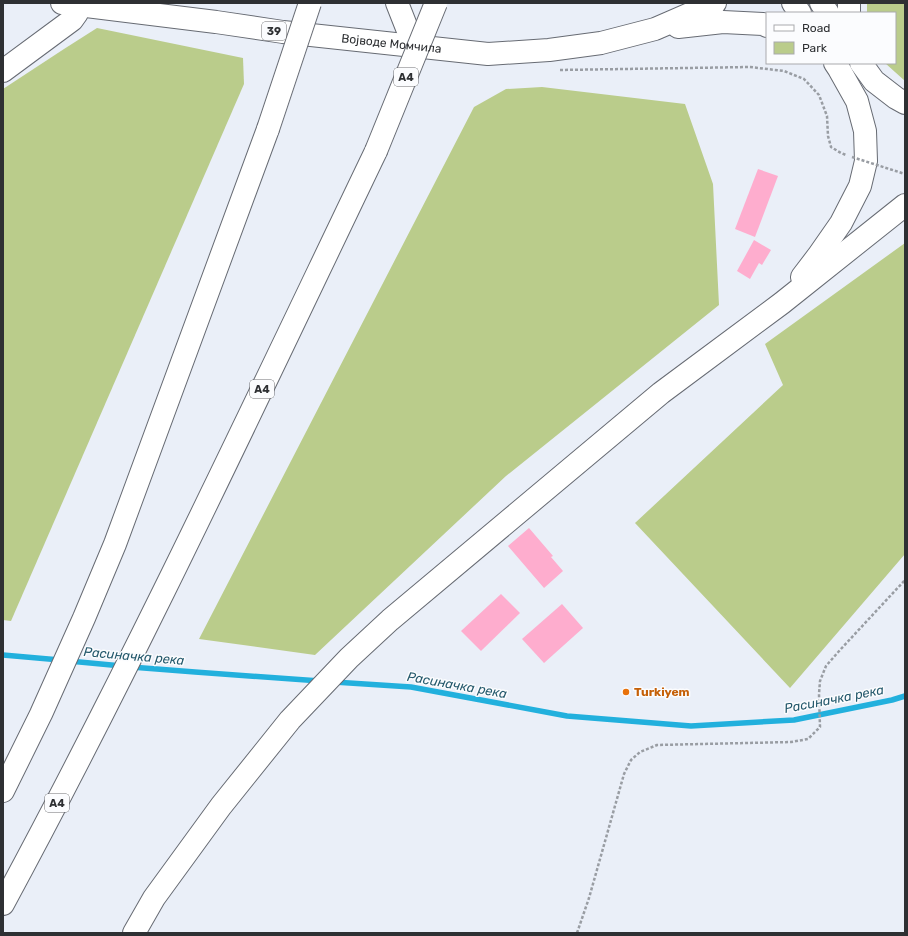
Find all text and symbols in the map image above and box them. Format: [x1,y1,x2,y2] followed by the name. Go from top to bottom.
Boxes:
[766,12,896,64] legend
[802,21,830,35] text: Road
[262,22,286,40] road number: 39
[341,31,442,56] street label: Војводе Момчила
[802,41,828,55] text: Park
[394,68,418,86] road number: A4
[250,380,274,398] road number: A4
[83,644,185,668] water label: Расиначка река
[406,669,508,701] water label: Расиначка река
[783,682,885,716] water label: Расиначка река
[634,685,690,699] place label: Turkiyem
[621,687,631,697] marker: Turkiyem
[45,794,69,812] road number: A4

